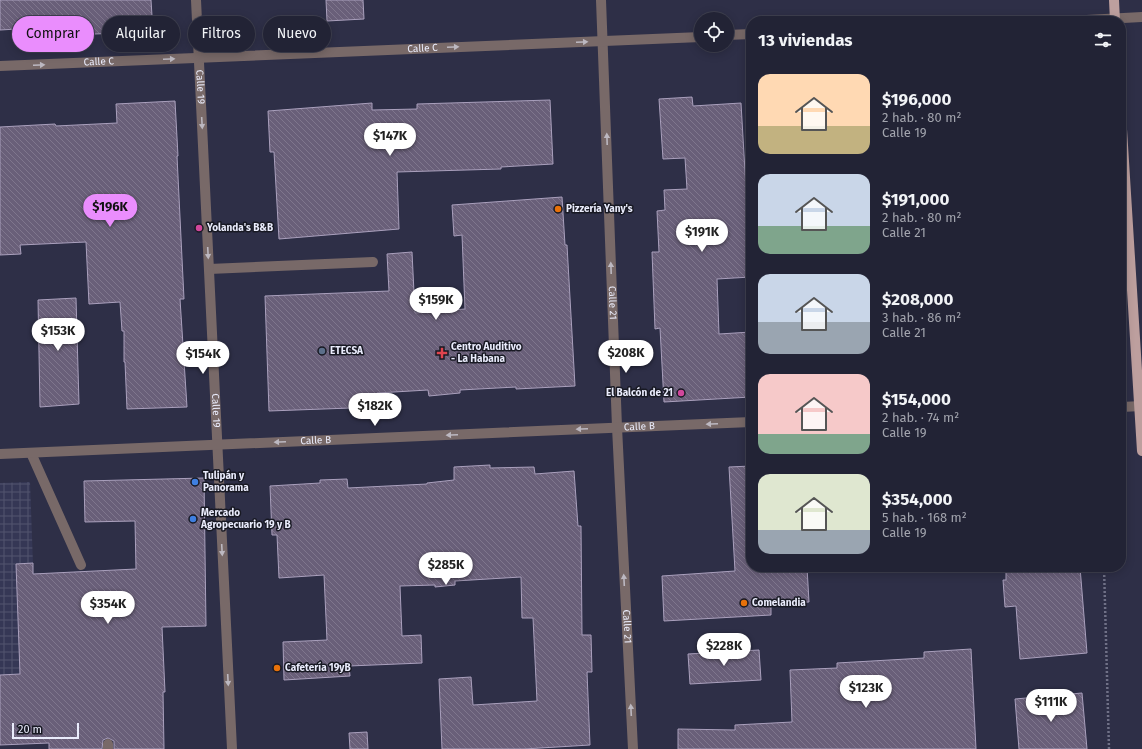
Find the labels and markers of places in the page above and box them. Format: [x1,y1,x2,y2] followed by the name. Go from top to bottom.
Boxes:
[362,123,418,157] pin: $147K
[82,194,138,228] pin: $196K
[566,202,633,215] place label: Pizzería Yany's
[553,204,563,214] marker: Pizzería Yany's
[674,219,730,253] pin: $191K
[206,222,273,234] place label: Yolanda's B&B
[194,223,204,233] marker: Yolanda's B&B
[408,287,464,321] pin: $159K
[30,318,86,352] pin: $153K
[598,340,654,374] pin: $208K
[175,341,231,375] pin: $154K
[451,341,522,365] place label: Centro Auditivo - La Habana
[330,345,364,357] place label: ETECSA
[317,346,327,356] marker: ETECSA
[436,347,448,359] marker: Centro Auditivo - La Habana
[606,386,673,399] place label: El Balcón de 21
[676,388,686,398] marker: El Balcón de 21
[347,393,403,427] pin: $182K
[203,469,249,494] place label: Tulipán y Panorama
[190,477,200,487] marker: Tulipán y Panorama
[200,507,291,531] place label: Mercado Agropecuario 19 y B
[188,514,198,524] marker: Mercado Agropecuario 19 y B
[418,552,474,586] pin: $285K
[80,591,136,625] pin: $354K
[752,597,806,609] place label: Comelandia
[739,598,749,608] marker: Comelandia
[696,633,752,667] pin: $228K
[285,661,351,674] place label: Cafetería 19yB
[272,663,282,673] marker: Cafetería 19yB
[838,675,894,709] pin: $123K
[1023,689,1079,723] pin: $111K

